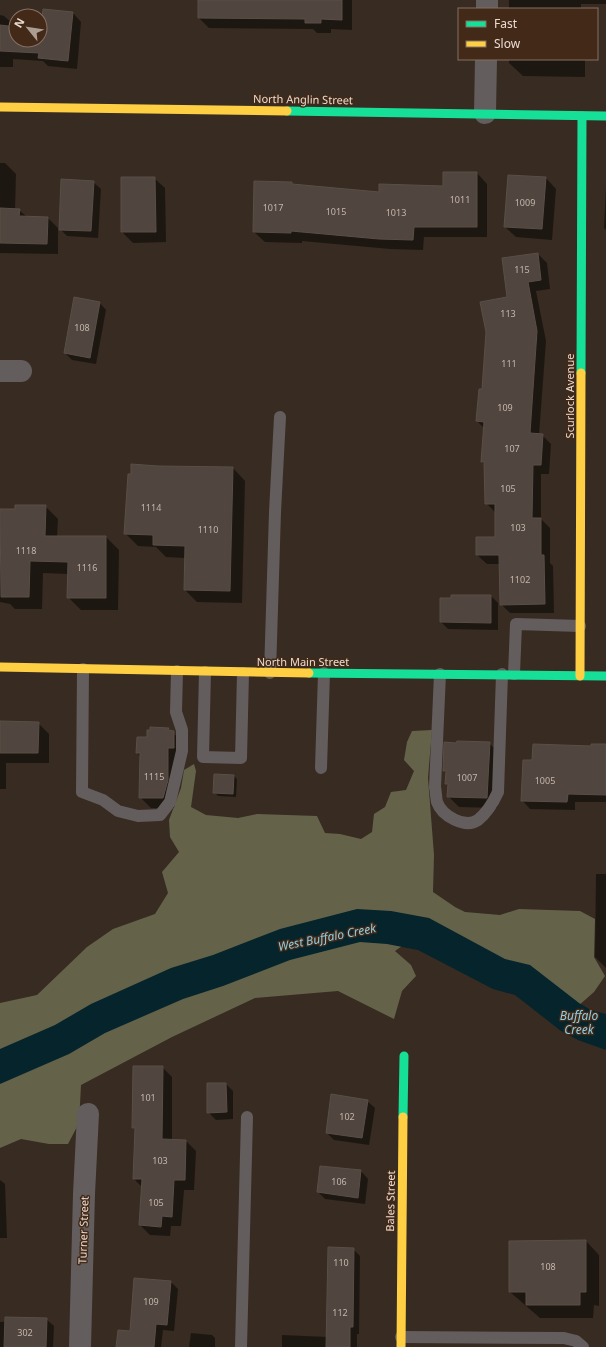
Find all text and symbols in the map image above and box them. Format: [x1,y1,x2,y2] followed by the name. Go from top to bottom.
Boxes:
[8,8,48,48] north arrow
[458,8,598,60] legend
[10,15,28,30] text: N
[494,15,518,32] text: Fast
[494,35,521,52] text: Slow
[253,91,353,107] street label: North Anglin Street
[450,193,470,206] house number: 1011
[515,196,535,209] house number: 1009
[263,201,283,214] house number: 1017
[326,205,346,218] house number: 1015
[386,206,406,219] house number: 1013
[514,263,530,276] house number: 115
[500,307,516,320] house number: 113
[74,321,90,334] house number: 108
[562,354,577,438] street label: Scurlock Avenue
[501,357,517,370] house number: 111
[497,401,513,414] house number: 109
[504,442,520,455] house number: 107
[500,482,516,495] house number: 105
[141,501,161,514] house number: 1114
[510,521,526,534] house number: 103
[198,523,218,536] house number: 1110
[16,544,36,557] house number: 1118
[77,561,97,574] house number: 1116
[510,573,530,586] house number: 1102
[257,654,349,669] street label: North Main Street
[144,770,164,783] house number: 1115
[457,771,477,784] house number: 1007
[535,774,555,787] house number: 1005
[277,919,378,955] water label: West Buffalo Creek
[560,1007,598,1038] water label: Buffalo Creek
[140,1091,156,1104] house number: 101
[339,1110,355,1123] house number: 102
[152,1154,168,1167] house number: 103
[382,1170,398,1232] street label: Bales Street
[331,1175,347,1188] house number: 106
[74,1196,92,1264] street label: Turner Street
[148,1196,164,1209] house number: 105
[333,1256,349,1269] house number: 110
[540,1260,556,1273] house number: 108
[143,1295,159,1308] house number: 109
[332,1306,348,1319] house number: 112
[17,1326,33,1339] house number: 302

